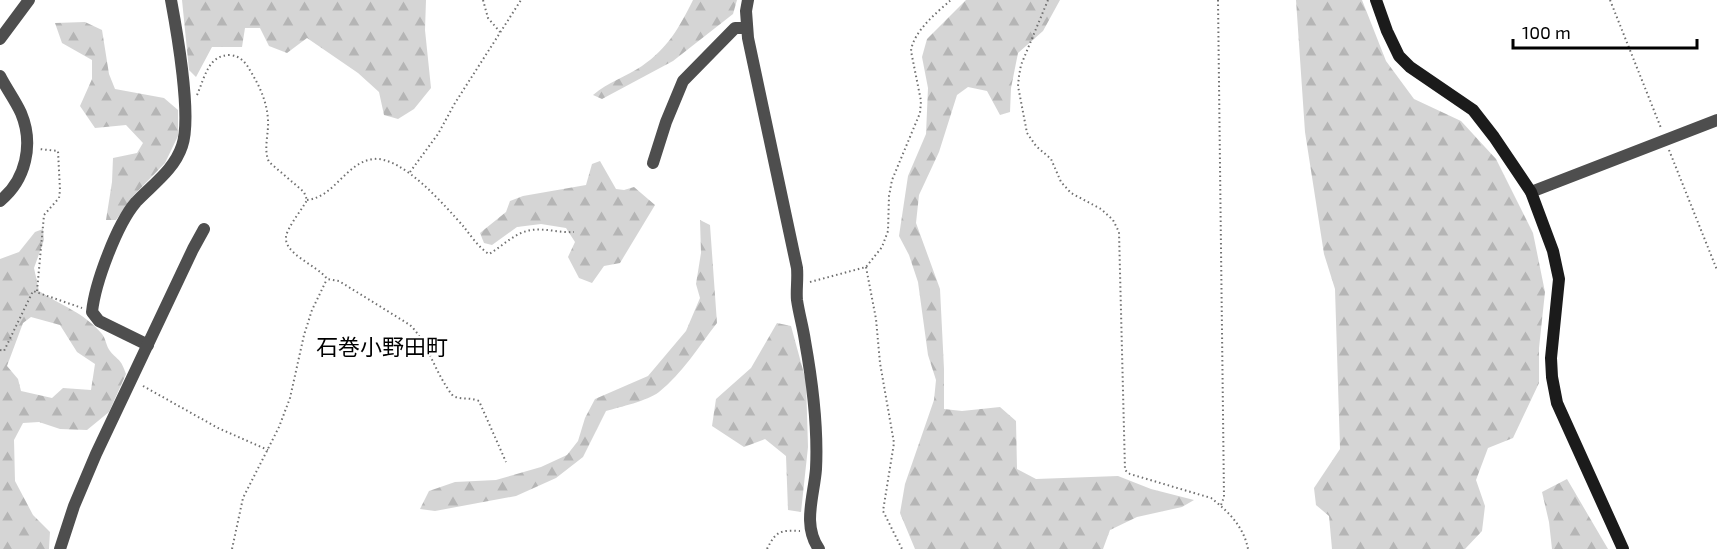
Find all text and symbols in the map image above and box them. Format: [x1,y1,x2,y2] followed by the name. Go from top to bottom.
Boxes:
[1513,12,1698,50] scale bar
[1522,21,1571,43] text: 100 m
[316,333,448,359] district label: 石巻小野田町

